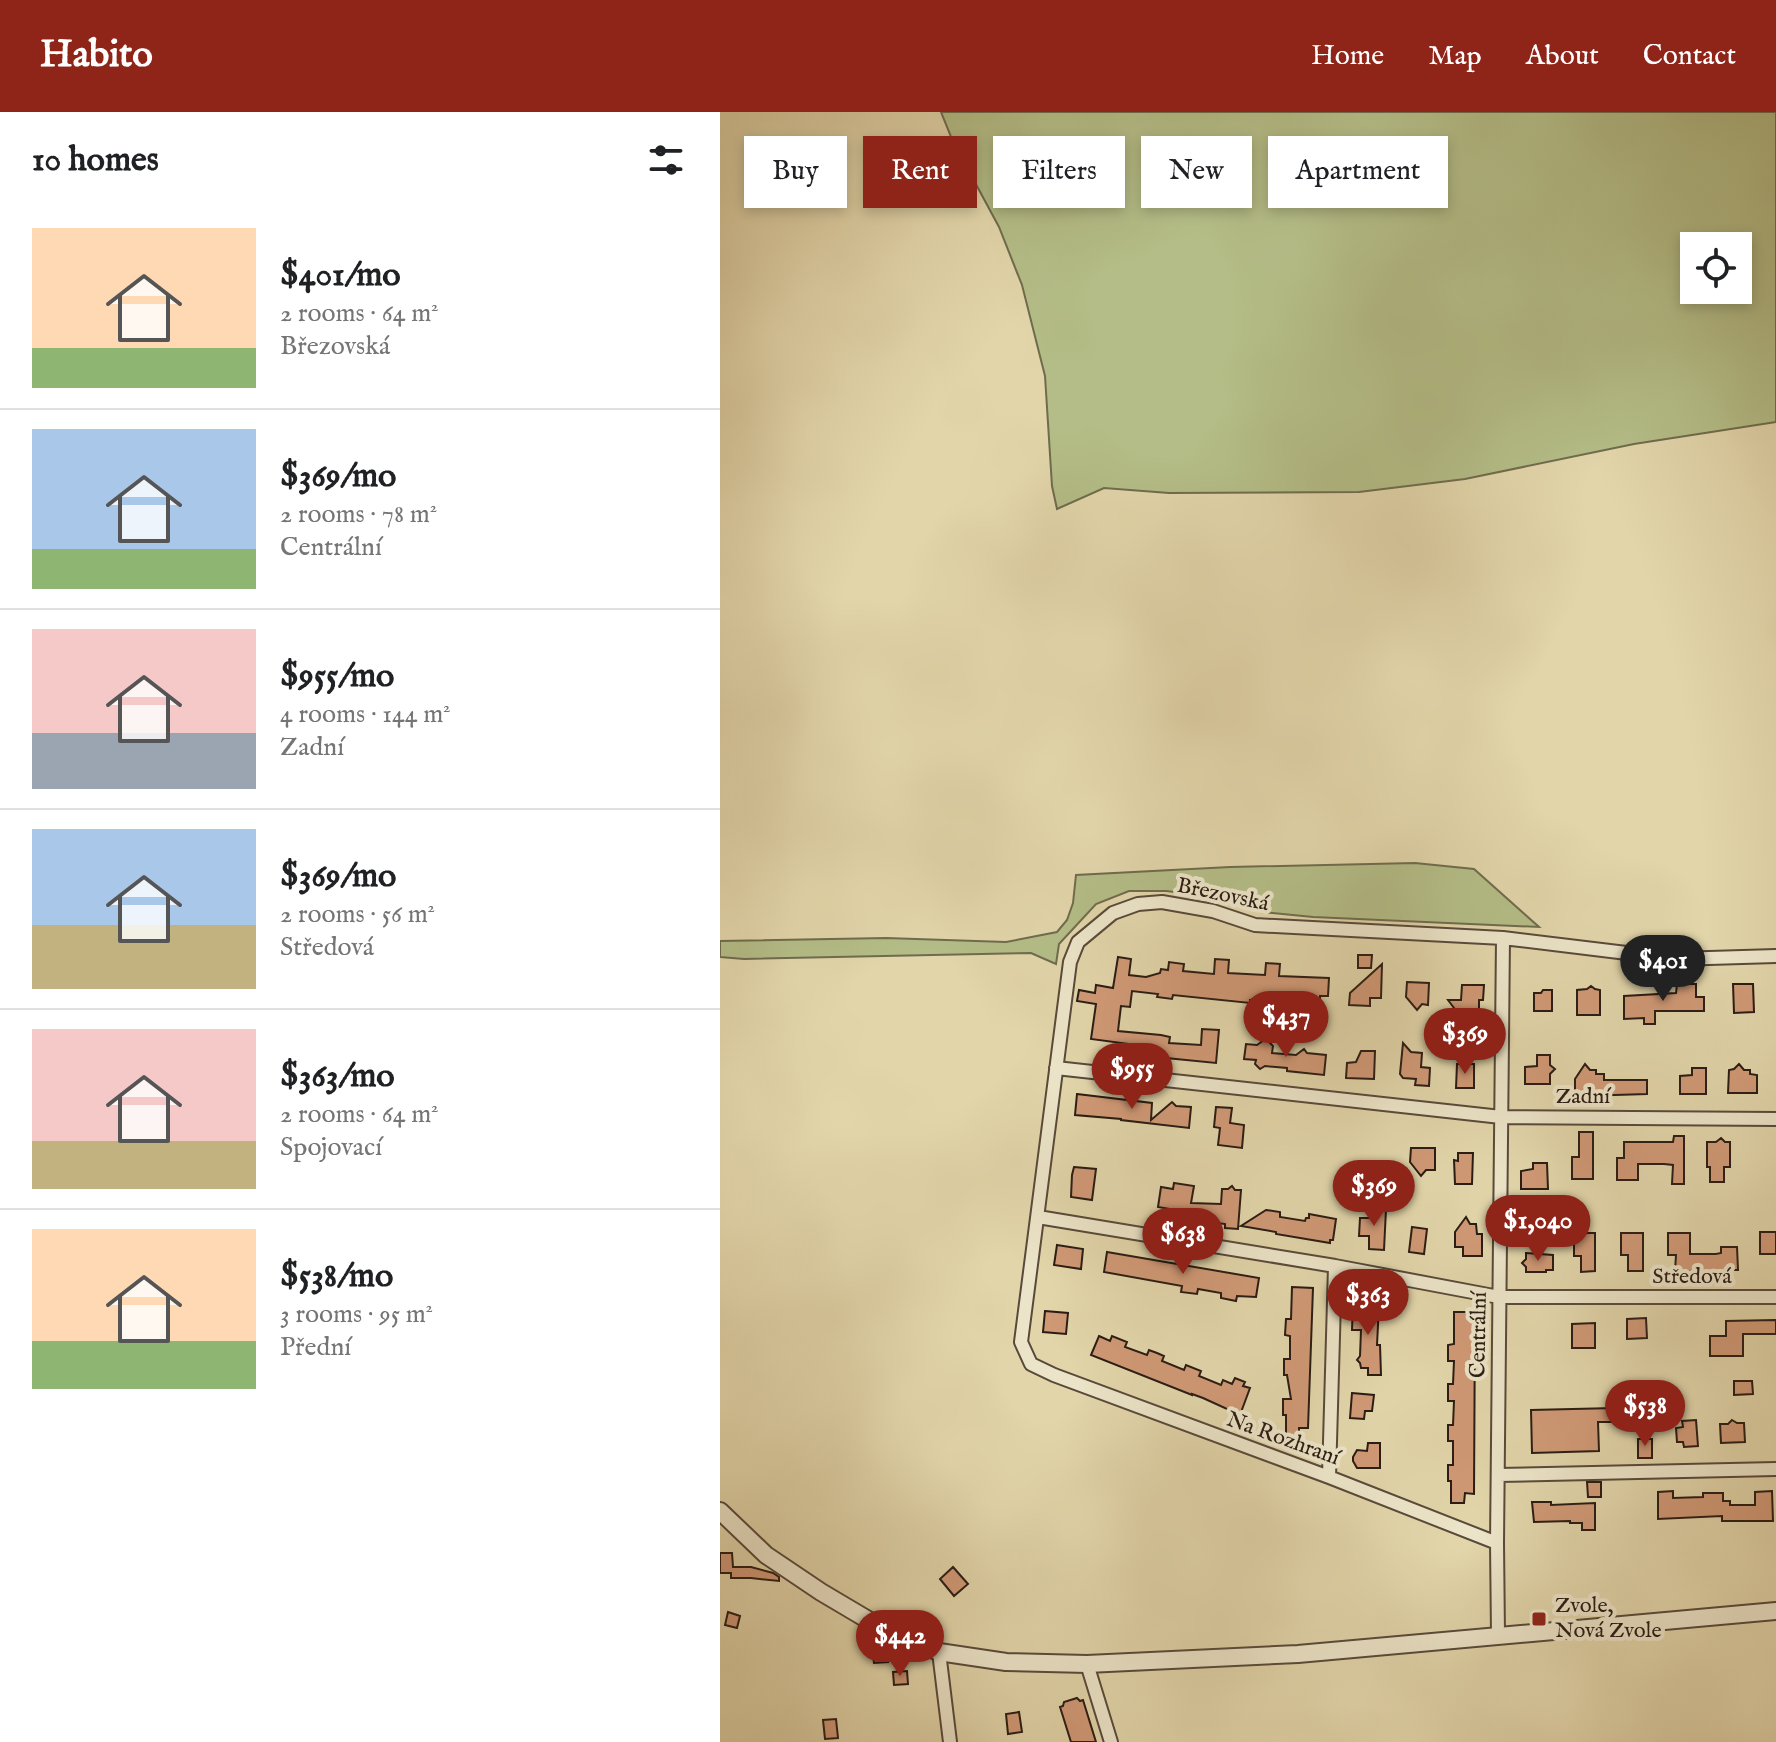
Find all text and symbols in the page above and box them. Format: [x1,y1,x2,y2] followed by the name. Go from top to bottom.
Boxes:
[40,32,153,80] text: Habito
[1311,39,1384,74] text: Home
[1428,39,1482,74] text: Map
[1526,39,1599,74] text: About
[1643,39,1736,74] text: Contact
[744,136,847,208] chip: Buy
[863,136,977,208] chip: Rent
[993,136,1125,208] chip: Filters
[1141,136,1252,208] chip: New
[1268,136,1448,208] chip: Apartment
[644,138,688,182] icon: filters
[32,139,159,182] text: 10 homes
[1680,232,1752,304] map controls
[1680,232,1752,304] button: locate
[280,254,401,297] text: $401/mo
[96,260,192,356] icon: home
[280,297,439,330] text: 2 rooms · 64 m²
[280,330,390,363] text: Březovská
[280,455,396,498] text: $369/mo
[96,461,192,557] icon: home
[280,498,437,531] text: 2 rooms · 78 m²
[280,531,382,564] text: Centrální
[280,655,394,698] text: $955/mo
[96,661,192,757] icon: home
[280,698,451,731] text: 4 rooms · 144 m²
[280,731,344,764] text: Zadní
[280,855,396,898] text: $369/mo
[96,861,192,957] icon: home
[1174,872,1272,918] street label: Březovská
[280,898,435,931] text: 2 rooms · 56 m²
[280,931,374,964] text: Středová
[1616,935,1710,1003] pin: $401
[1638,944,1688,977] text: $401
[1239,991,1333,1059] pin: $437
[1261,1000,1311,1033] text: $437
[1418,1008,1512,1076] pin: $369
[1442,1017,1488,1050] text: $369
[1085,1043,1179,1111] pin: $955
[1110,1052,1154,1085] text: $955
[280,1055,395,1098] text: $363/mo
[96,1061,192,1157] icon: home
[1556,1083,1612,1111] street label: Zadní
[280,1098,439,1131] text: 2 rooms · 64 m²
[280,1131,382,1164] text: Spojovací
[1327,1160,1421,1228] pin: $369
[1351,1169,1397,1202] text: $369
[1473,1195,1603,1263] pin: $1,040
[1503,1204,1573,1237] text: $1,040
[1136,1208,1230,1276] pin: $638
[1160,1217,1206,1250] text: $638
[280,1255,393,1298] text: $538/mo
[96,1261,192,1357] icon: home
[1652,1263,1732,1291] street label: Středová
[1321,1269,1415,1337] pin: $363
[1346,1278,1390,1311] text: $363
[1464,1290,1494,1378] street label: Centrální
[280,1298,433,1331] text: 3 rooms · 95 m²
[280,1331,351,1364] text: Přední
[1598,1380,1692,1448] pin: $538
[1623,1389,1667,1422] text: $538
[1223,1406,1345,1473] street label: Na Rozhraní
[1555,1592,1662,1645] place label: Zvole, Nová Zvole
[853,1610,947,1678] pin: $442
[1530,1610,1548,1628] marker: Zvole, Nová Zvole
[874,1619,926,1652] text: $442

